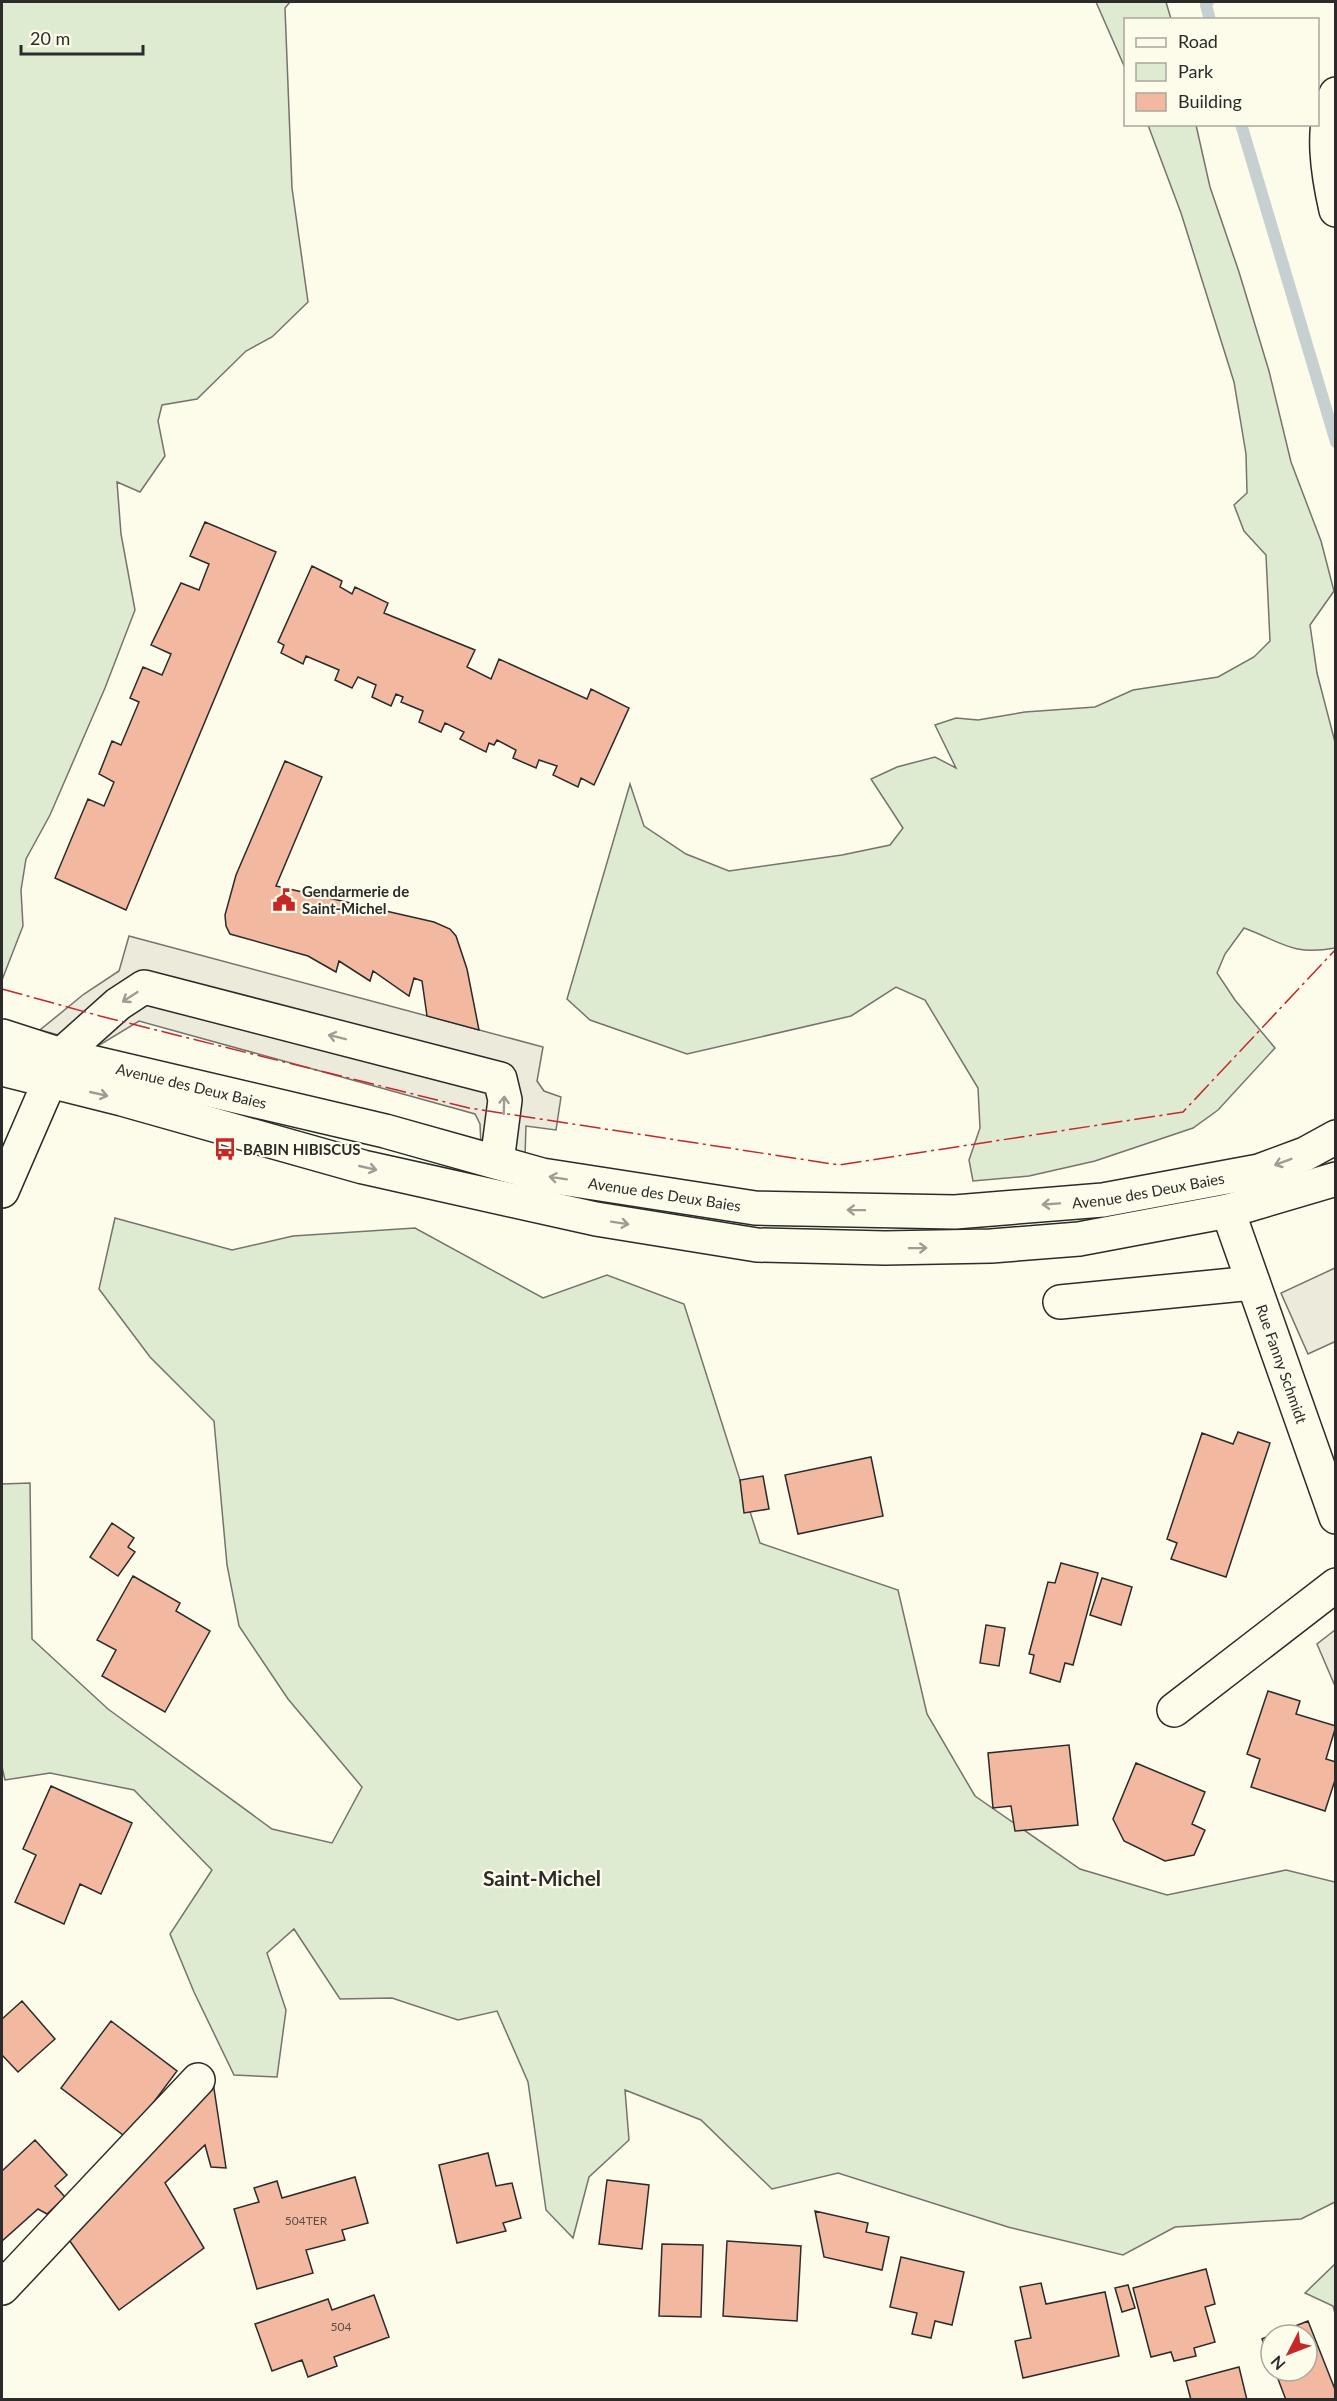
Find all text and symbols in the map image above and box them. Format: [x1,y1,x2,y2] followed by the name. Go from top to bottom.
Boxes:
[21,18,142,56] scale bar
[1124,18,1319,126] legend
[30,27,70,49] text: 20 m
[1178,30,1218,52] text: Road
[1178,60,1214,82] text: Park
[1178,90,1242,112] text: Building
[302,882,409,917] place label: Gendarmerie de Saint-Michel
[271,887,297,913] public building icon: Gendarmerie de Saint-Michel
[122,991,139,1003] one-way arrow
[328,1031,347,1042] one-way arrow
[114,1059,269,1112] street label: Avenue des Deux Baies
[89,1089,108,1100] one-way arrow
[498,1095,509,1115] one-way arrow
[212,1136,238,1162] bus stop icon: BABIN HIBISCUS
[243,1140,361,1158] place label: BABIN HIBISCUS
[1274,1158,1293,1169] one-way arrow
[358,1163,377,1174] one-way arrow
[1071,1169,1226,1211] street label: Avenue des Deux Baies
[549,1172,569,1183] one-way arrow
[587,1173,742,1215] street label: Avenue des Deux Baies
[1041,1199,1061,1210] one-way arrow
[846,1204,866,1216] one-way arrow
[609,1218,629,1229] one-way arrow
[907,1242,927,1254] one-way arrow
[1253,1302,1311,1426] street label: Rue Fanny Schmidt
[483,1865,601,1890] district label: Saint-Michel
[285,2213,328,2228] house number: 504TER
[331,2319,351,2334] house number: 504
[1259,2323,1319,2383] north arrow
[1266,2352,1289,2374] text: N

